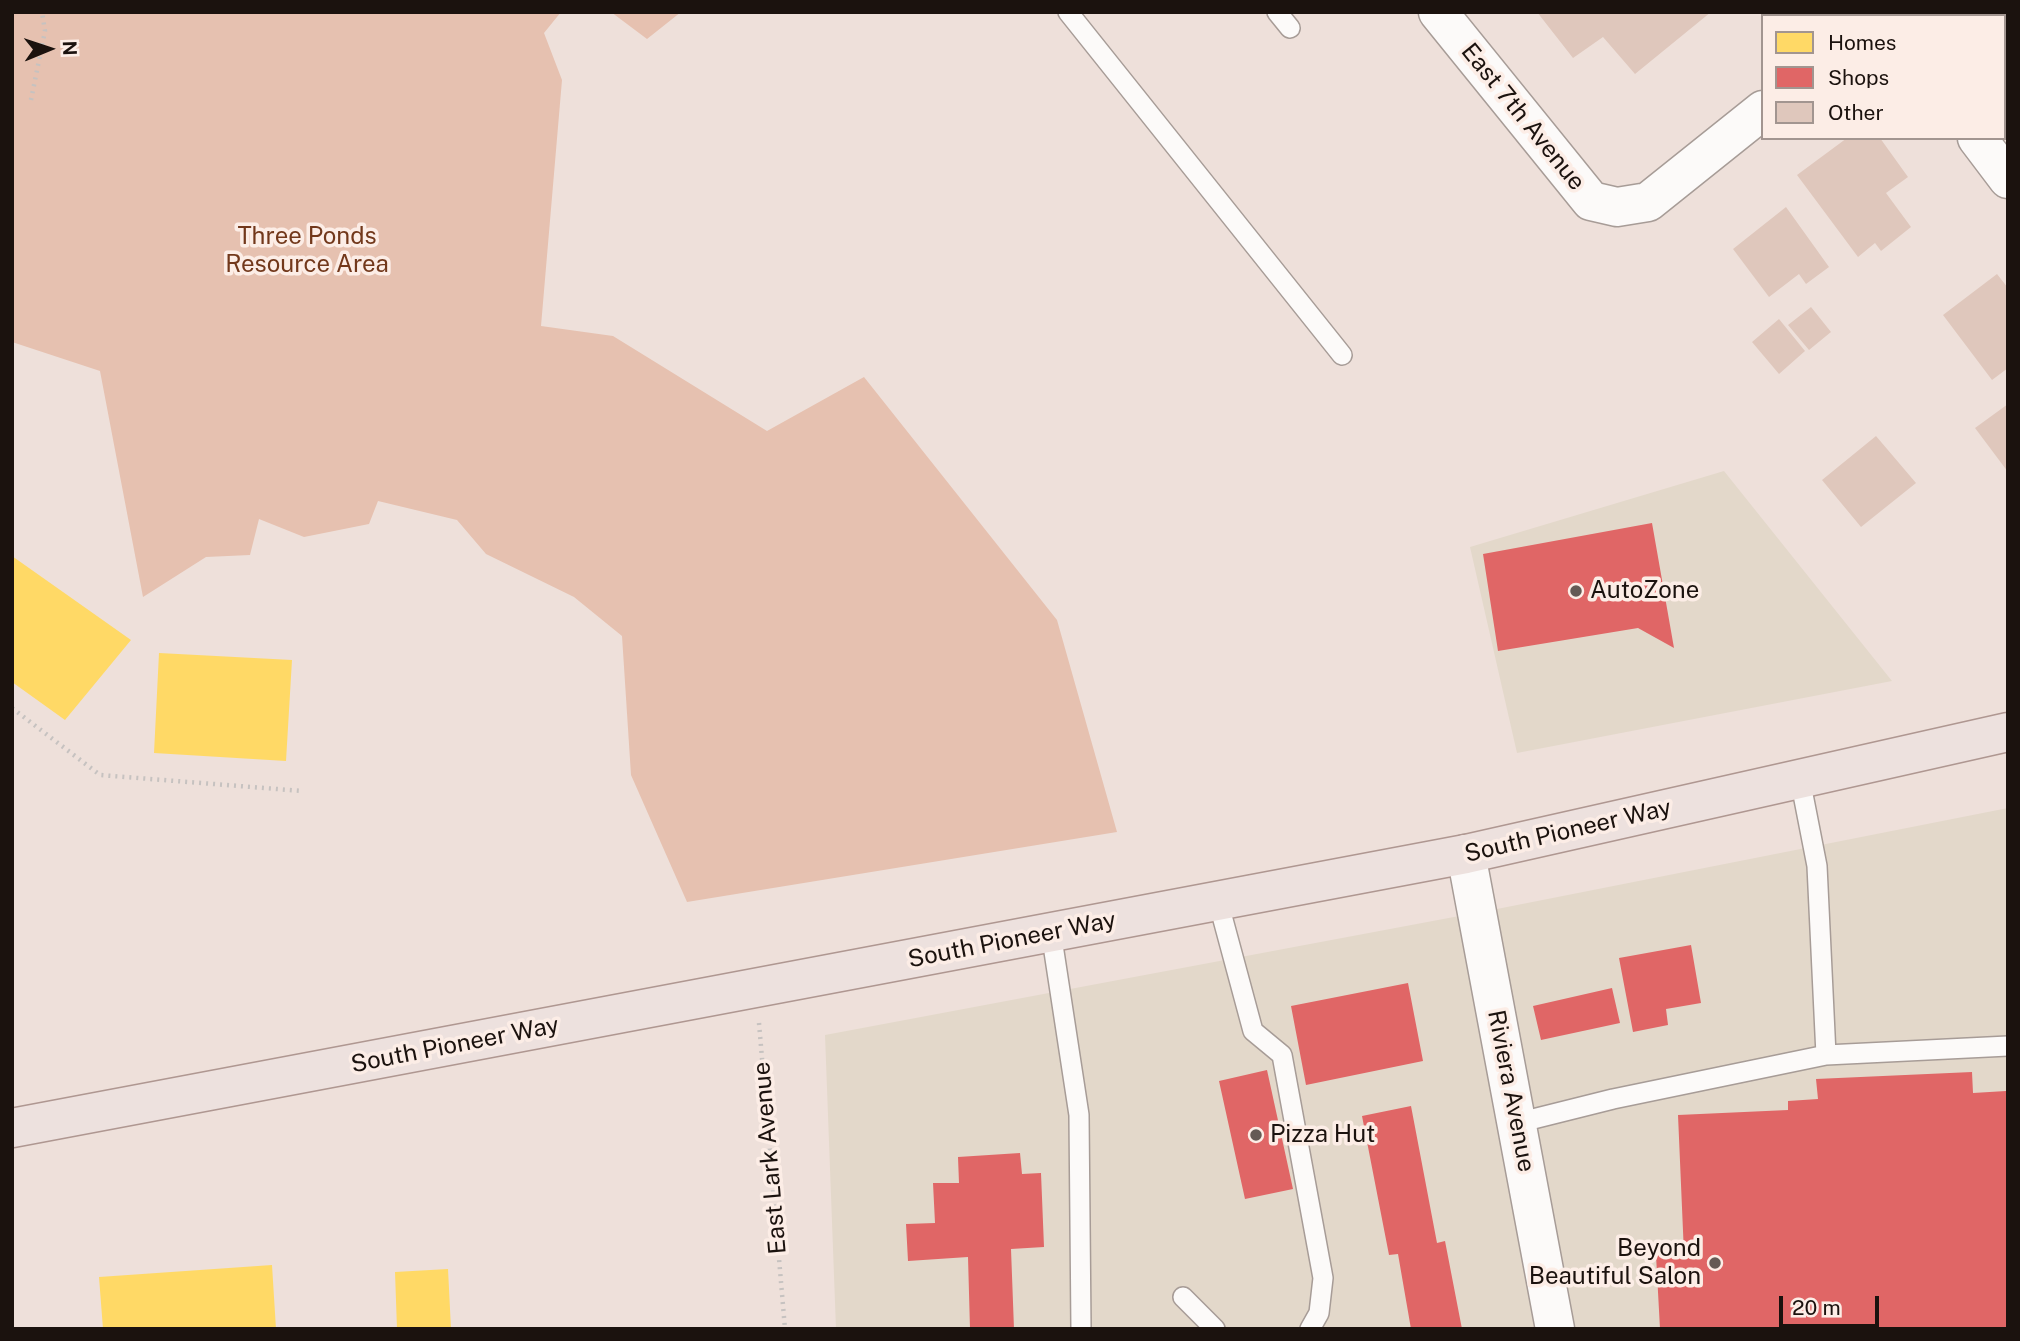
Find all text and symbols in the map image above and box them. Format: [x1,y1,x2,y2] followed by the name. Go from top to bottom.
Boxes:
[14,14,84,84] north arrow
[1761,14,2006,140] legend
[1828,30,1896,55] text: Homes
[1455,38,1591,196] street label: East 7th Avenue
[59,40,81,56] text: N
[1828,65,1889,90] text: Shops
[1828,100,1884,125] text: Other
[225,223,389,279] park label: Three Ponds Resource Area
[1590,577,1699,605] place label: AutoZone
[1568,583,1584,599] marker: AutoZone
[1462,793,1674,869] street label: South Pioneer Way
[906,906,1118,974] street label: South Pioneer Way
[1481,1008,1541,1174] street label: Riviera Avenue
[349,1011,561,1079] street label: South Pioneer Way
[747,1061,793,1255] street label: East Lark Avenue
[1270,1121,1375,1149] place label: Pizza Hut
[1248,1127,1264,1143] marker: Pizza Hut
[1529,1235,1701,1291] place label: Beyond Beautiful Salon
[1707,1255,1723,1271] marker: Beyond Beautiful Salon
[1782,1282,1882,1326] scale bar
[1792,1295,1841,1320] text: 20 m

